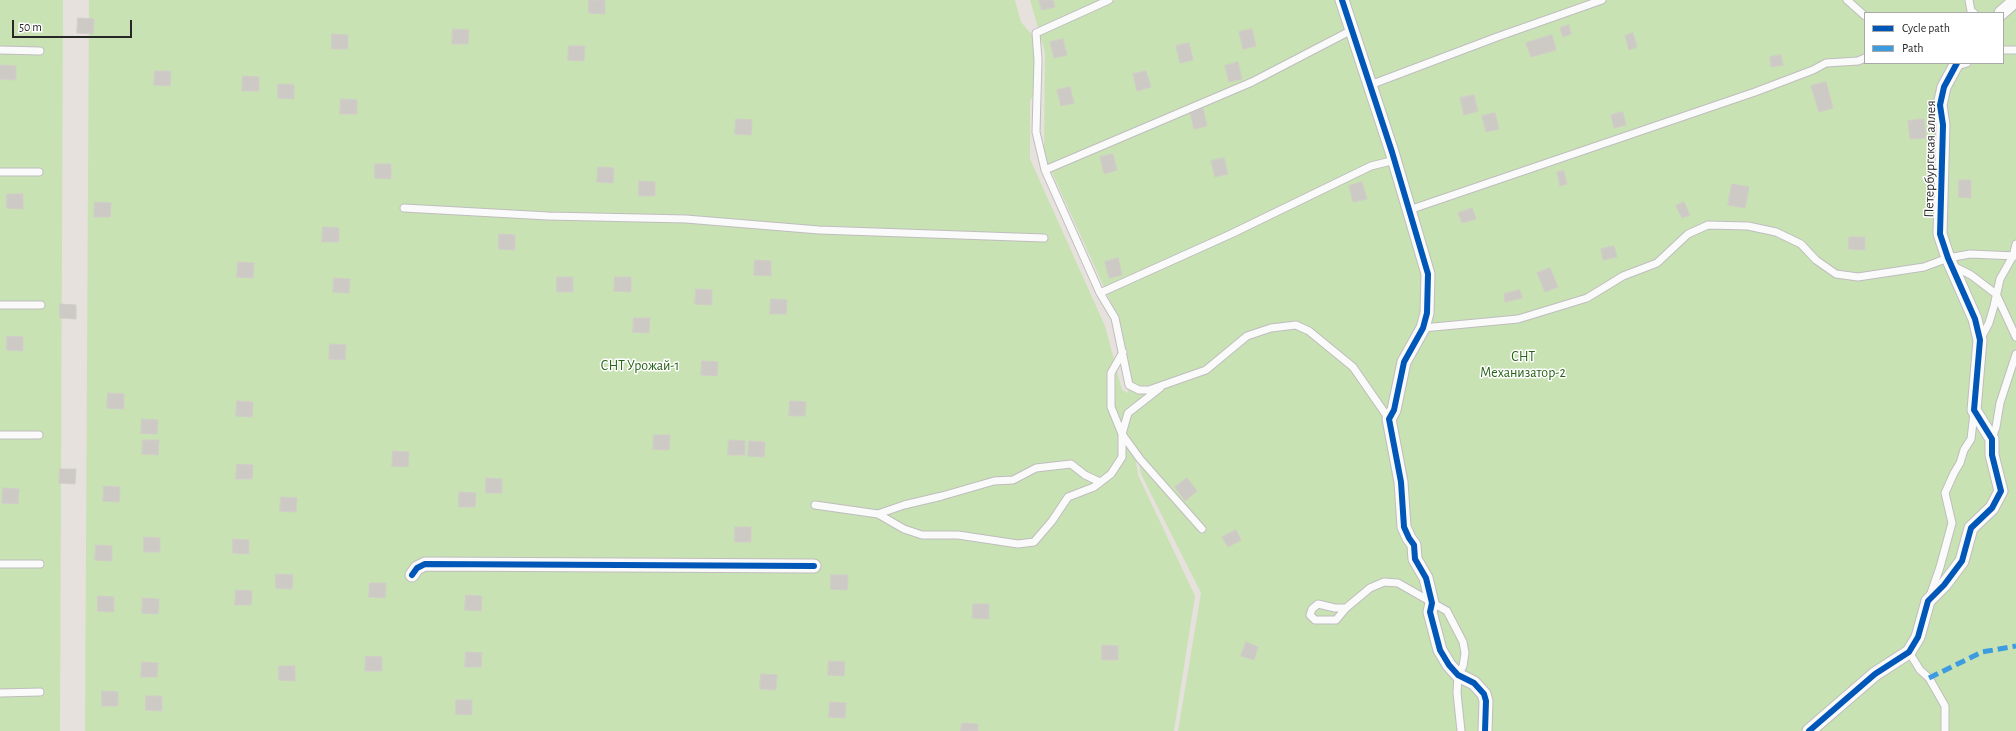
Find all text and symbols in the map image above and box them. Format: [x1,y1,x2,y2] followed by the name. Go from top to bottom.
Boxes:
[14,12,134,38] scale bar
[1864,12,2004,64] legend
[19,21,42,33] text: 50 m
[1902,22,1950,34] text: Cycle path
[1902,42,1924,54] text: Path
[1921,100,1939,218] street label: Петербургская аллея
[1480,349,1566,382] park label: СНТ Механизатор-2
[601,358,679,374] park label: СНТ Урожай-1

